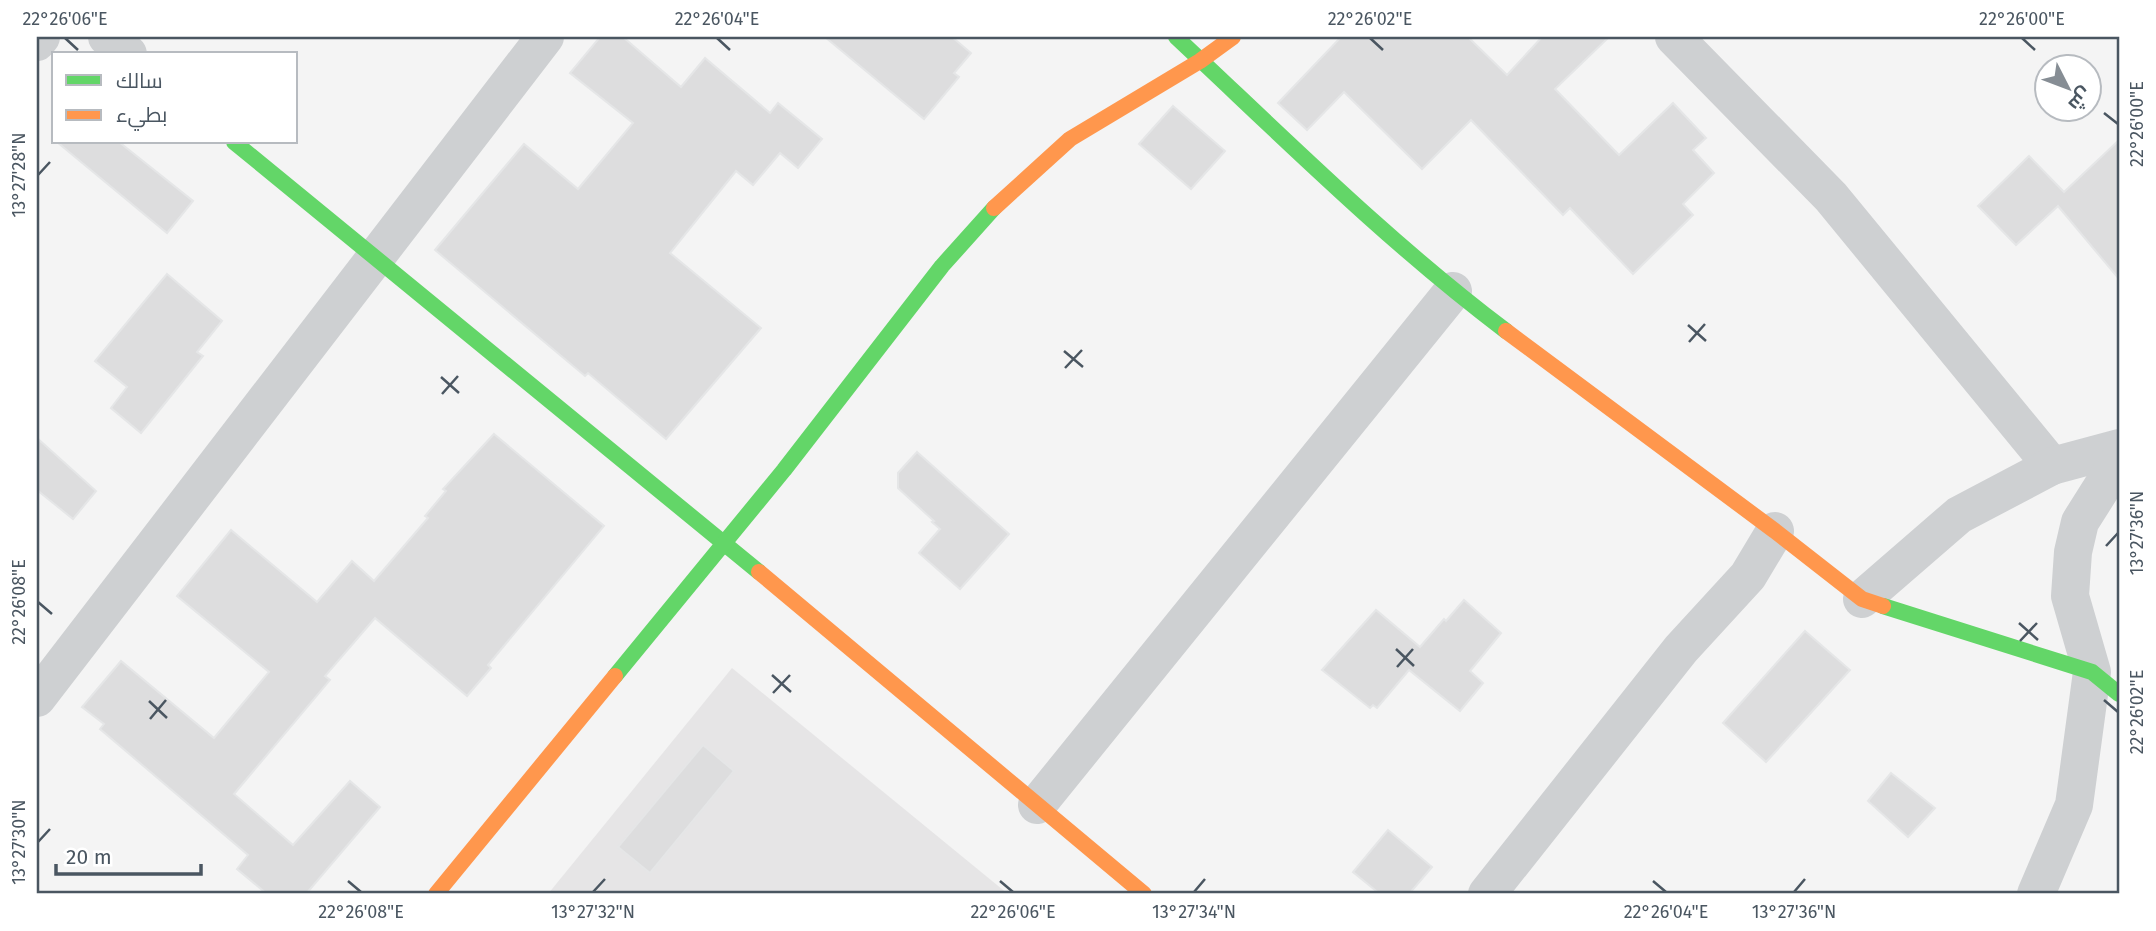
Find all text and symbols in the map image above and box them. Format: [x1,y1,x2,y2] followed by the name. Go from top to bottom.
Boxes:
[22,8,108,30] text: 22°26'06"E
[675,8,759,30] text: 22°26'04"E
[1328,8,1412,30] text: 22°26'02"E
[1979,8,2065,30] text: 22°26'00"E
[52,52,298,144] legend
[2034,52,2104,122] north arrow
[116,68,163,94] text: سالك
[2126,81,2148,167] text: 22°26'00"E
[2064,82,2097,116] text: ش
[116,102,167,131] text: بطيء
[8,132,30,218] text: 13°27'28"N
[2126,491,2148,575] text: 13°27'36"N
[8,559,30,645] text: 22°26'08"E
[2126,670,2148,754] text: 22°26'02"E
[8,799,30,885] text: 13°27'30"N
[56,833,201,877] scale bar
[66,844,112,870] text: 20 m
[318,901,404,923] text: 22°26'08"E
[551,901,635,923] text: 13°27'32"N
[970,901,1056,923] text: 22°26'06"E
[1152,901,1236,923] text: 13°27'34"N
[1624,901,1708,923] text: 22°26'04"E
[1752,901,1836,923] text: 13°27'36"N

